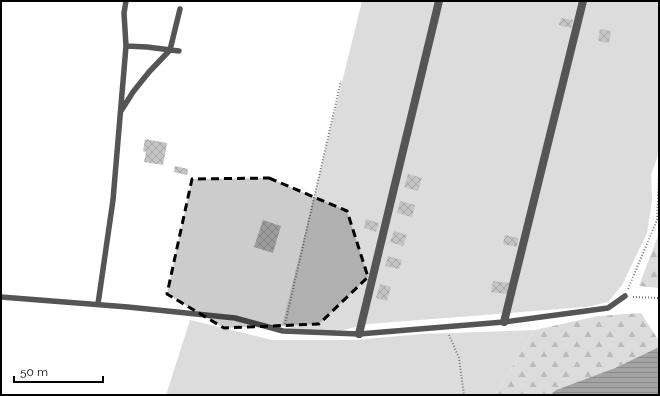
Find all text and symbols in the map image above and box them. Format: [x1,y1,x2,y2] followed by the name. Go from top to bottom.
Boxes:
[14,358,103,384] scale bar
[20,365,48,379] text: 50 m

